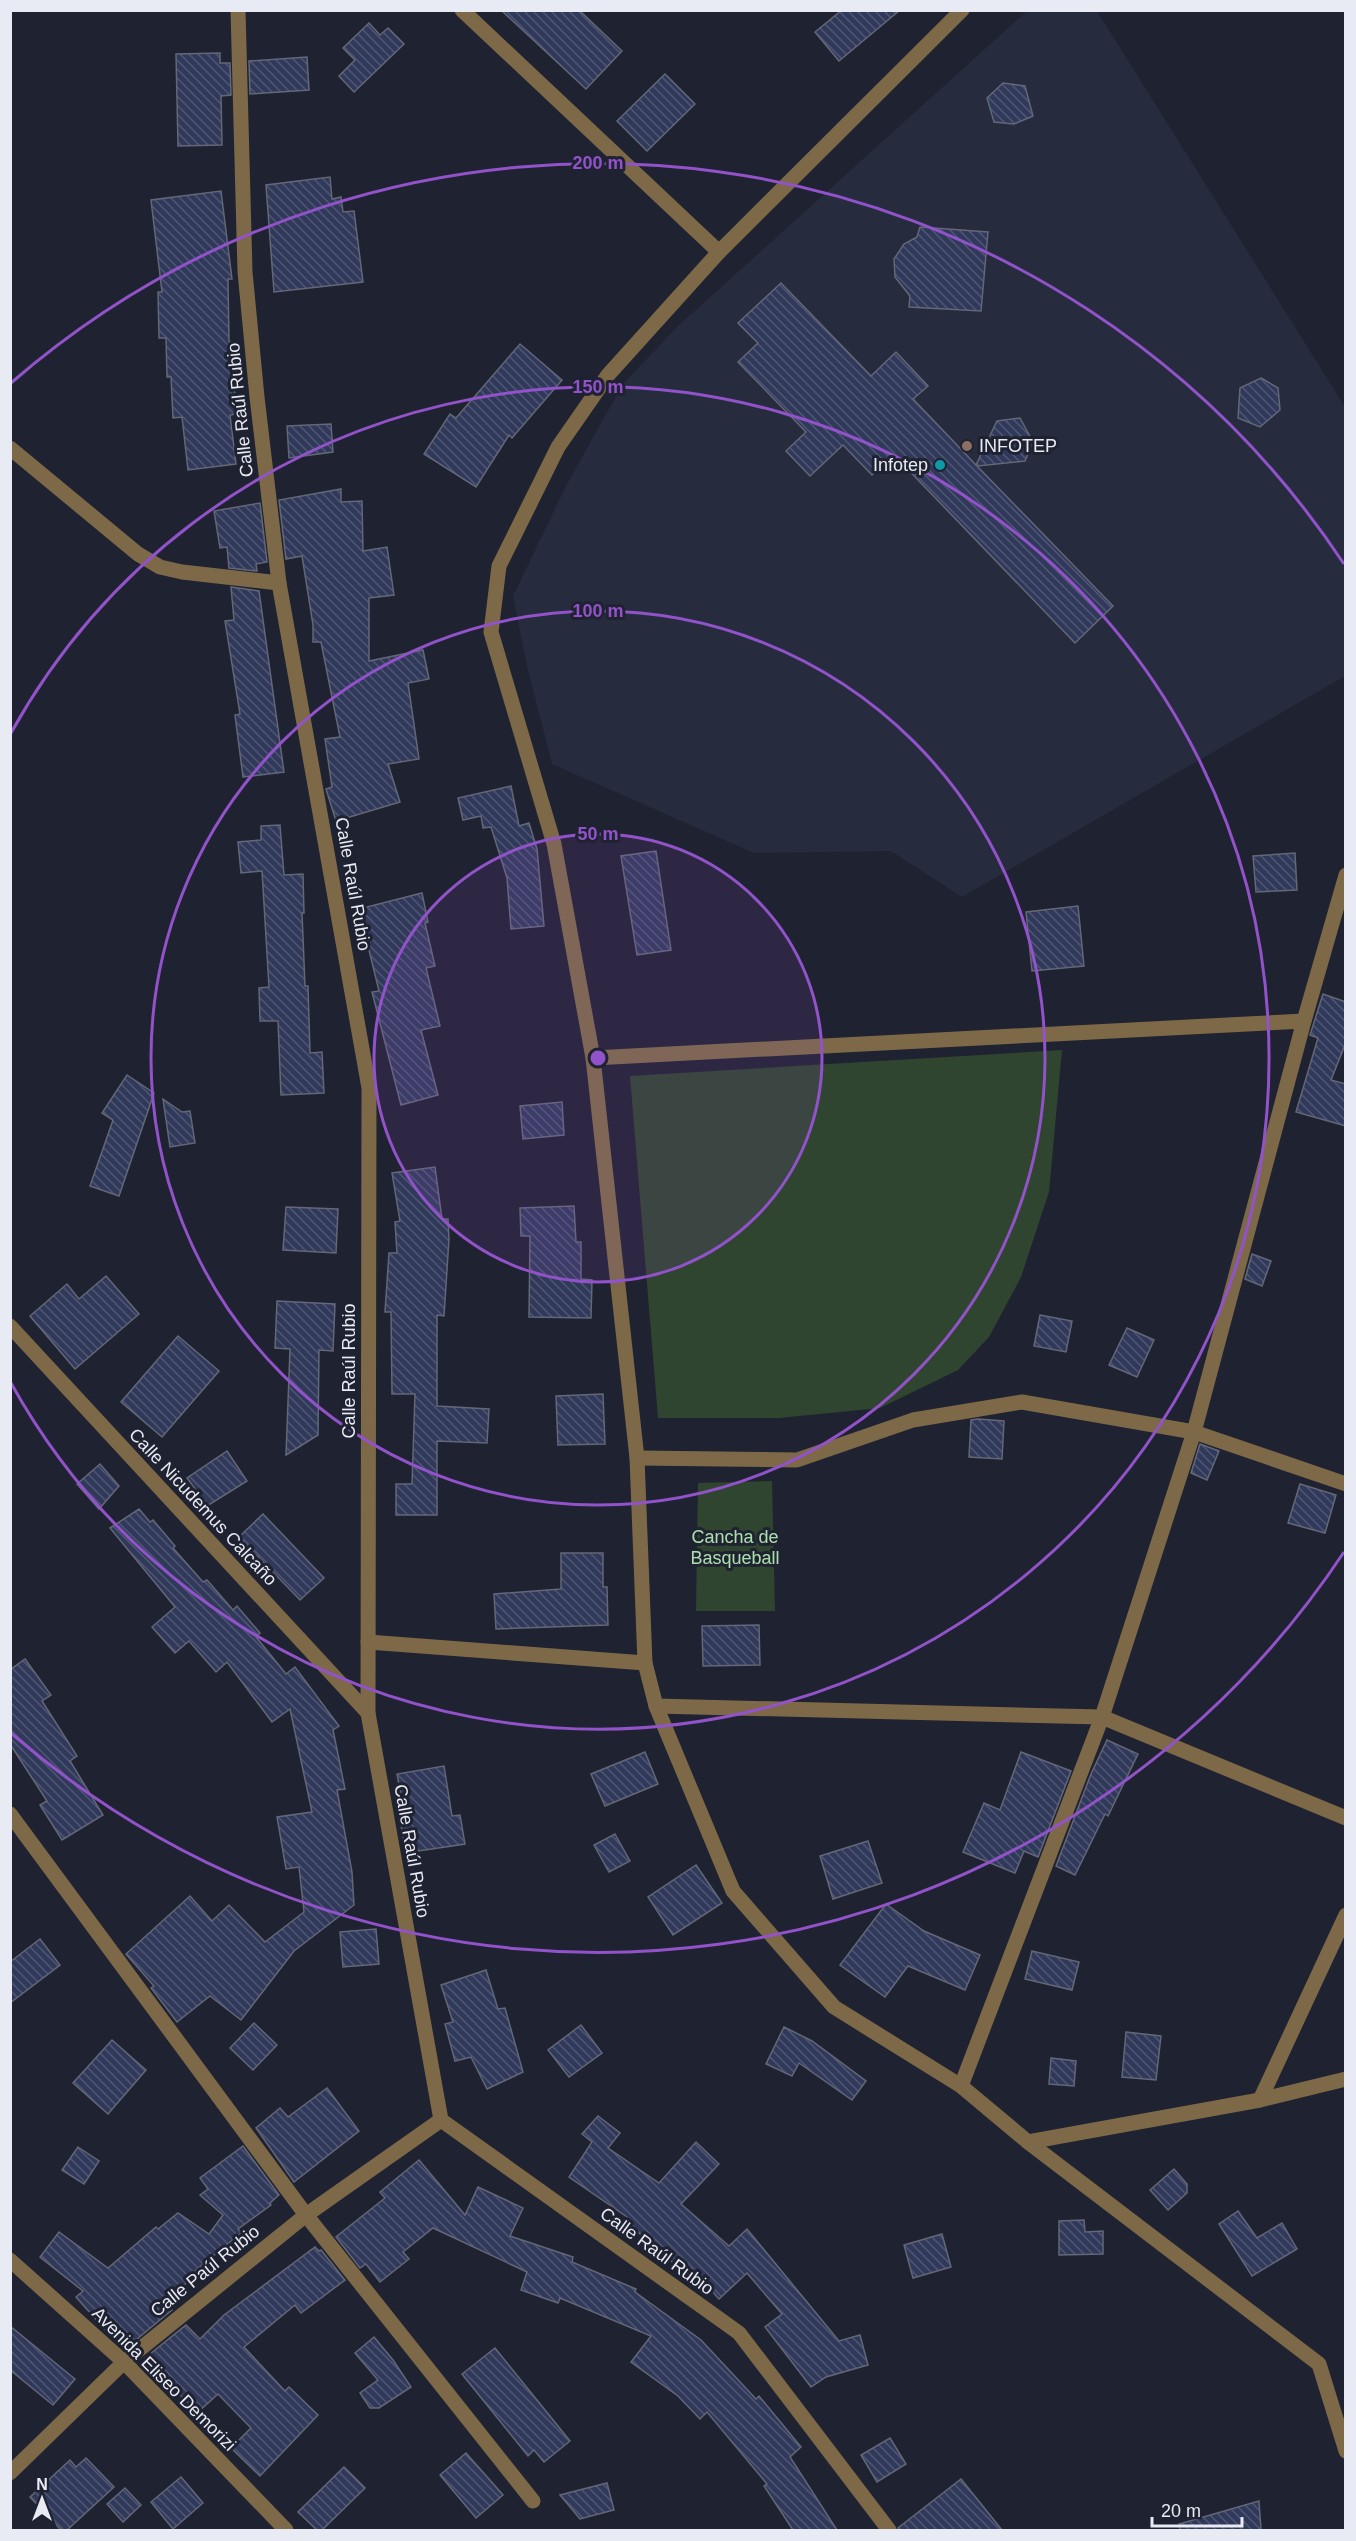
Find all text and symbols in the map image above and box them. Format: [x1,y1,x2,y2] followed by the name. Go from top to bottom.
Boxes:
[572,153,624,173] text: 200 m
[223,342,257,478] street label: Calle Raúl Rubio
[572,377,624,397] text: 150 m
[979,436,1057,456] place label: INFOTEP
[960,439,974,453] marker: INFOTEP
[873,455,928,475] place label: Infotep
[933,458,947,472] marker: Infotep
[572,601,624,621] text: 100 m
[331,816,375,952] street label: Calle Raúl Rubio
[577,824,619,844] text: 50 m
[588,1048,608,1068] centre of rings
[339,1303,359,1439] street label: Calle Raúl Rubio
[125,1424,281,1590] street label: Calle Nicudemus Calcaño
[690,1527,780,1568] park label: Cancha de Basqueball
[390,1783,434,1919] street label: Calle Raúl Rubio
[596,2203,718,2299] street label: Calle Raúl Rubio
[147,2221,263,2321] street label: Calle Paúl Rubio
[88,2303,240,2455] street label: Avenida Eliseo Demorizi
[12,2469,72,2529] north arrow
[36,2476,48,2493] text: N
[1152,2490,1242,2528] scale bar
[1161,2501,1201,2521] text: 20 m

